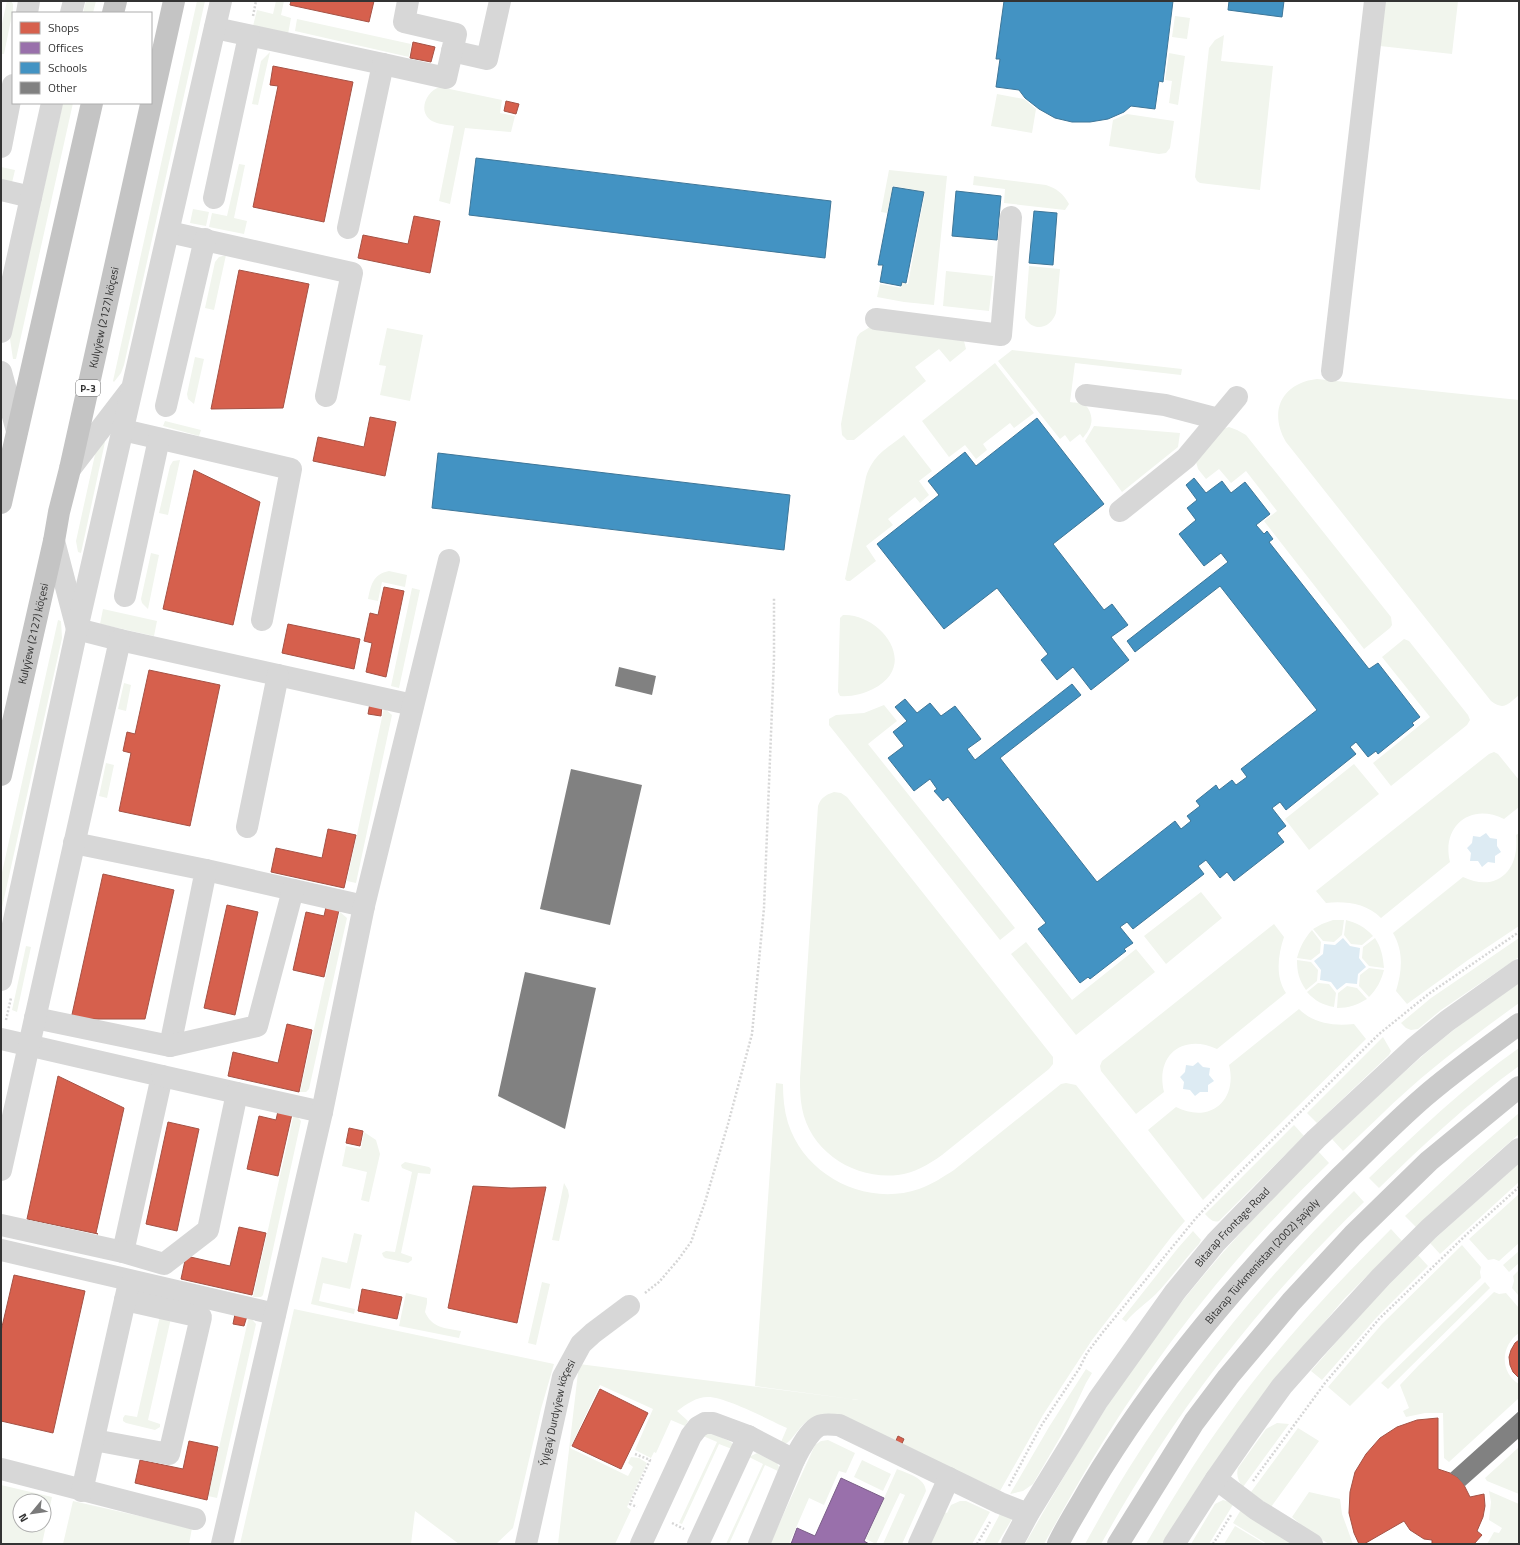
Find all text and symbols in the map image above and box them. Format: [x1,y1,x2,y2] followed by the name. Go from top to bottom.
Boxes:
[12,12,152,104] legend
[48,18,80,37] text: Shops
[48,38,84,57] text: Offices
[48,58,88,77] text: Schools
[48,78,77,97] text: Other
[85,265,123,369] street label: Kulyýew (2127) köçesi
[76,380,100,396] road number: P-3
[14,582,52,686] street label: Kulyýew (2127) köçesi
[1191,1183,1273,1270] street label: Bitarap Frontage Road
[1201,1194,1323,1327] street label: Bitarap Türkmenistan (2002) şaýoly
[535,1356,579,1468] street label: Ýylgaý Durdyýew köçesi
[12,1493,52,1533] north arrow
[14,1511,32,1525] text: N

